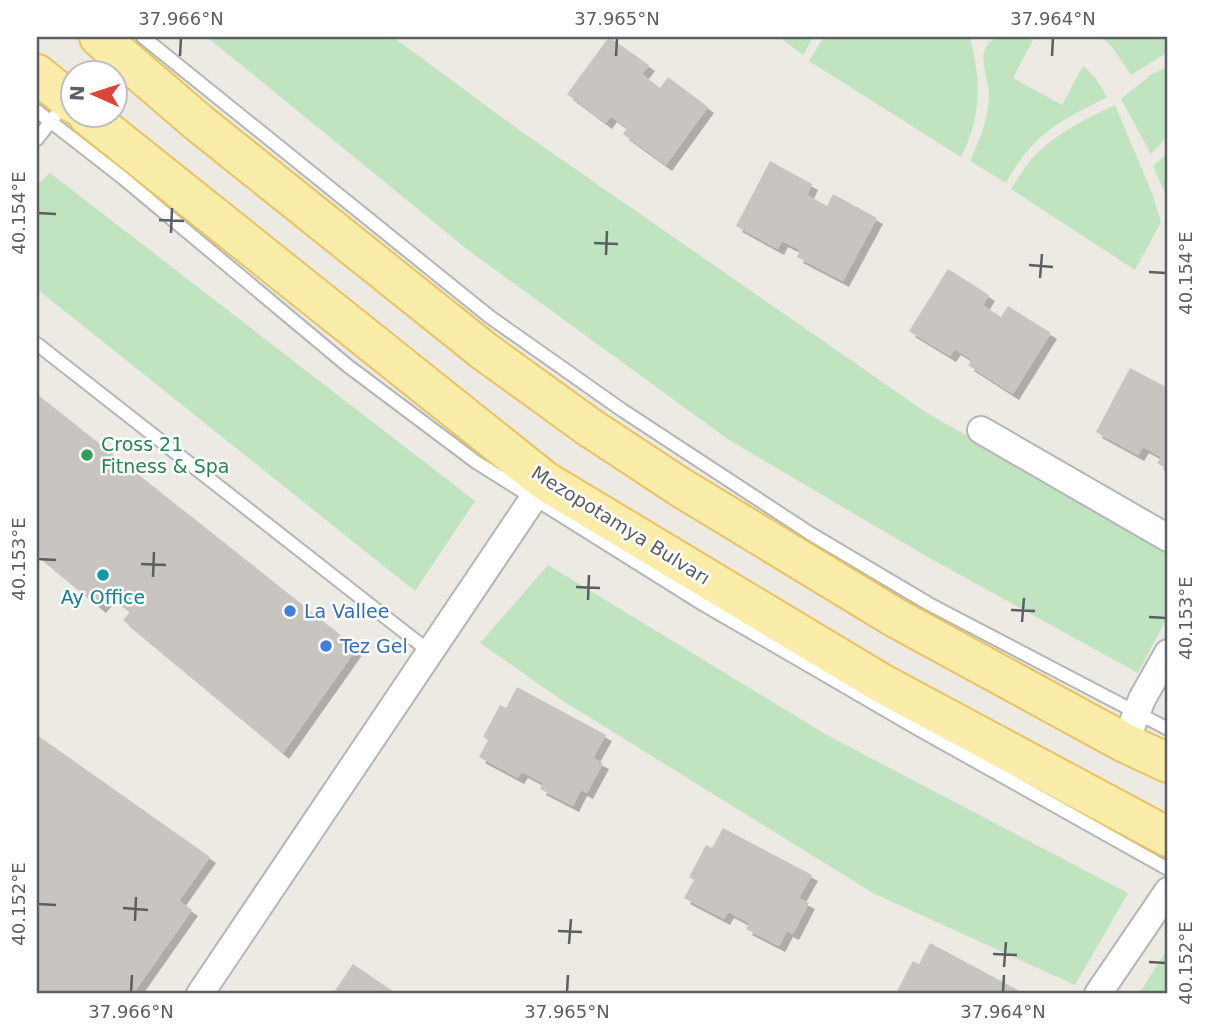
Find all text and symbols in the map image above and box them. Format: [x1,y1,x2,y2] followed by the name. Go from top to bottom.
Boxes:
[138,8,224,29] text: 37.966°N
[574,8,660,29] text: 37.965°N
[1010,8,1096,29] text: 37.964°N
[60,60,130,130] north arrow
[66,85,88,102] text: N
[8,171,29,255] text: 40.154°E
[1175,231,1196,315] text: 40.154°E
[101,433,229,477] place label: Cross 21 Fitness & Spa
[79,447,95,463] marker: Cross 21 Fitness & Spa
[528,461,714,589] street label: Mezopotamya Bulvarı
[8,517,29,601] text: 40.153°E
[95,567,111,583] marker: Ay Office
[1175,576,1196,660] text: 40.153°E
[61,586,145,608] place label: Ay Office
[304,600,389,622] place label: La Vallee
[282,603,298,619] marker: La Vallee
[339,635,408,657] place label: Tez Gel
[318,638,334,654] marker: Tez Gel
[8,862,29,946] text: 40.152°E
[1175,921,1196,1005] text: 40.152°E
[88,1001,174,1022] text: 37.966°N
[524,1001,610,1022] text: 37.965°N
[960,1001,1046,1022] text: 37.964°N

